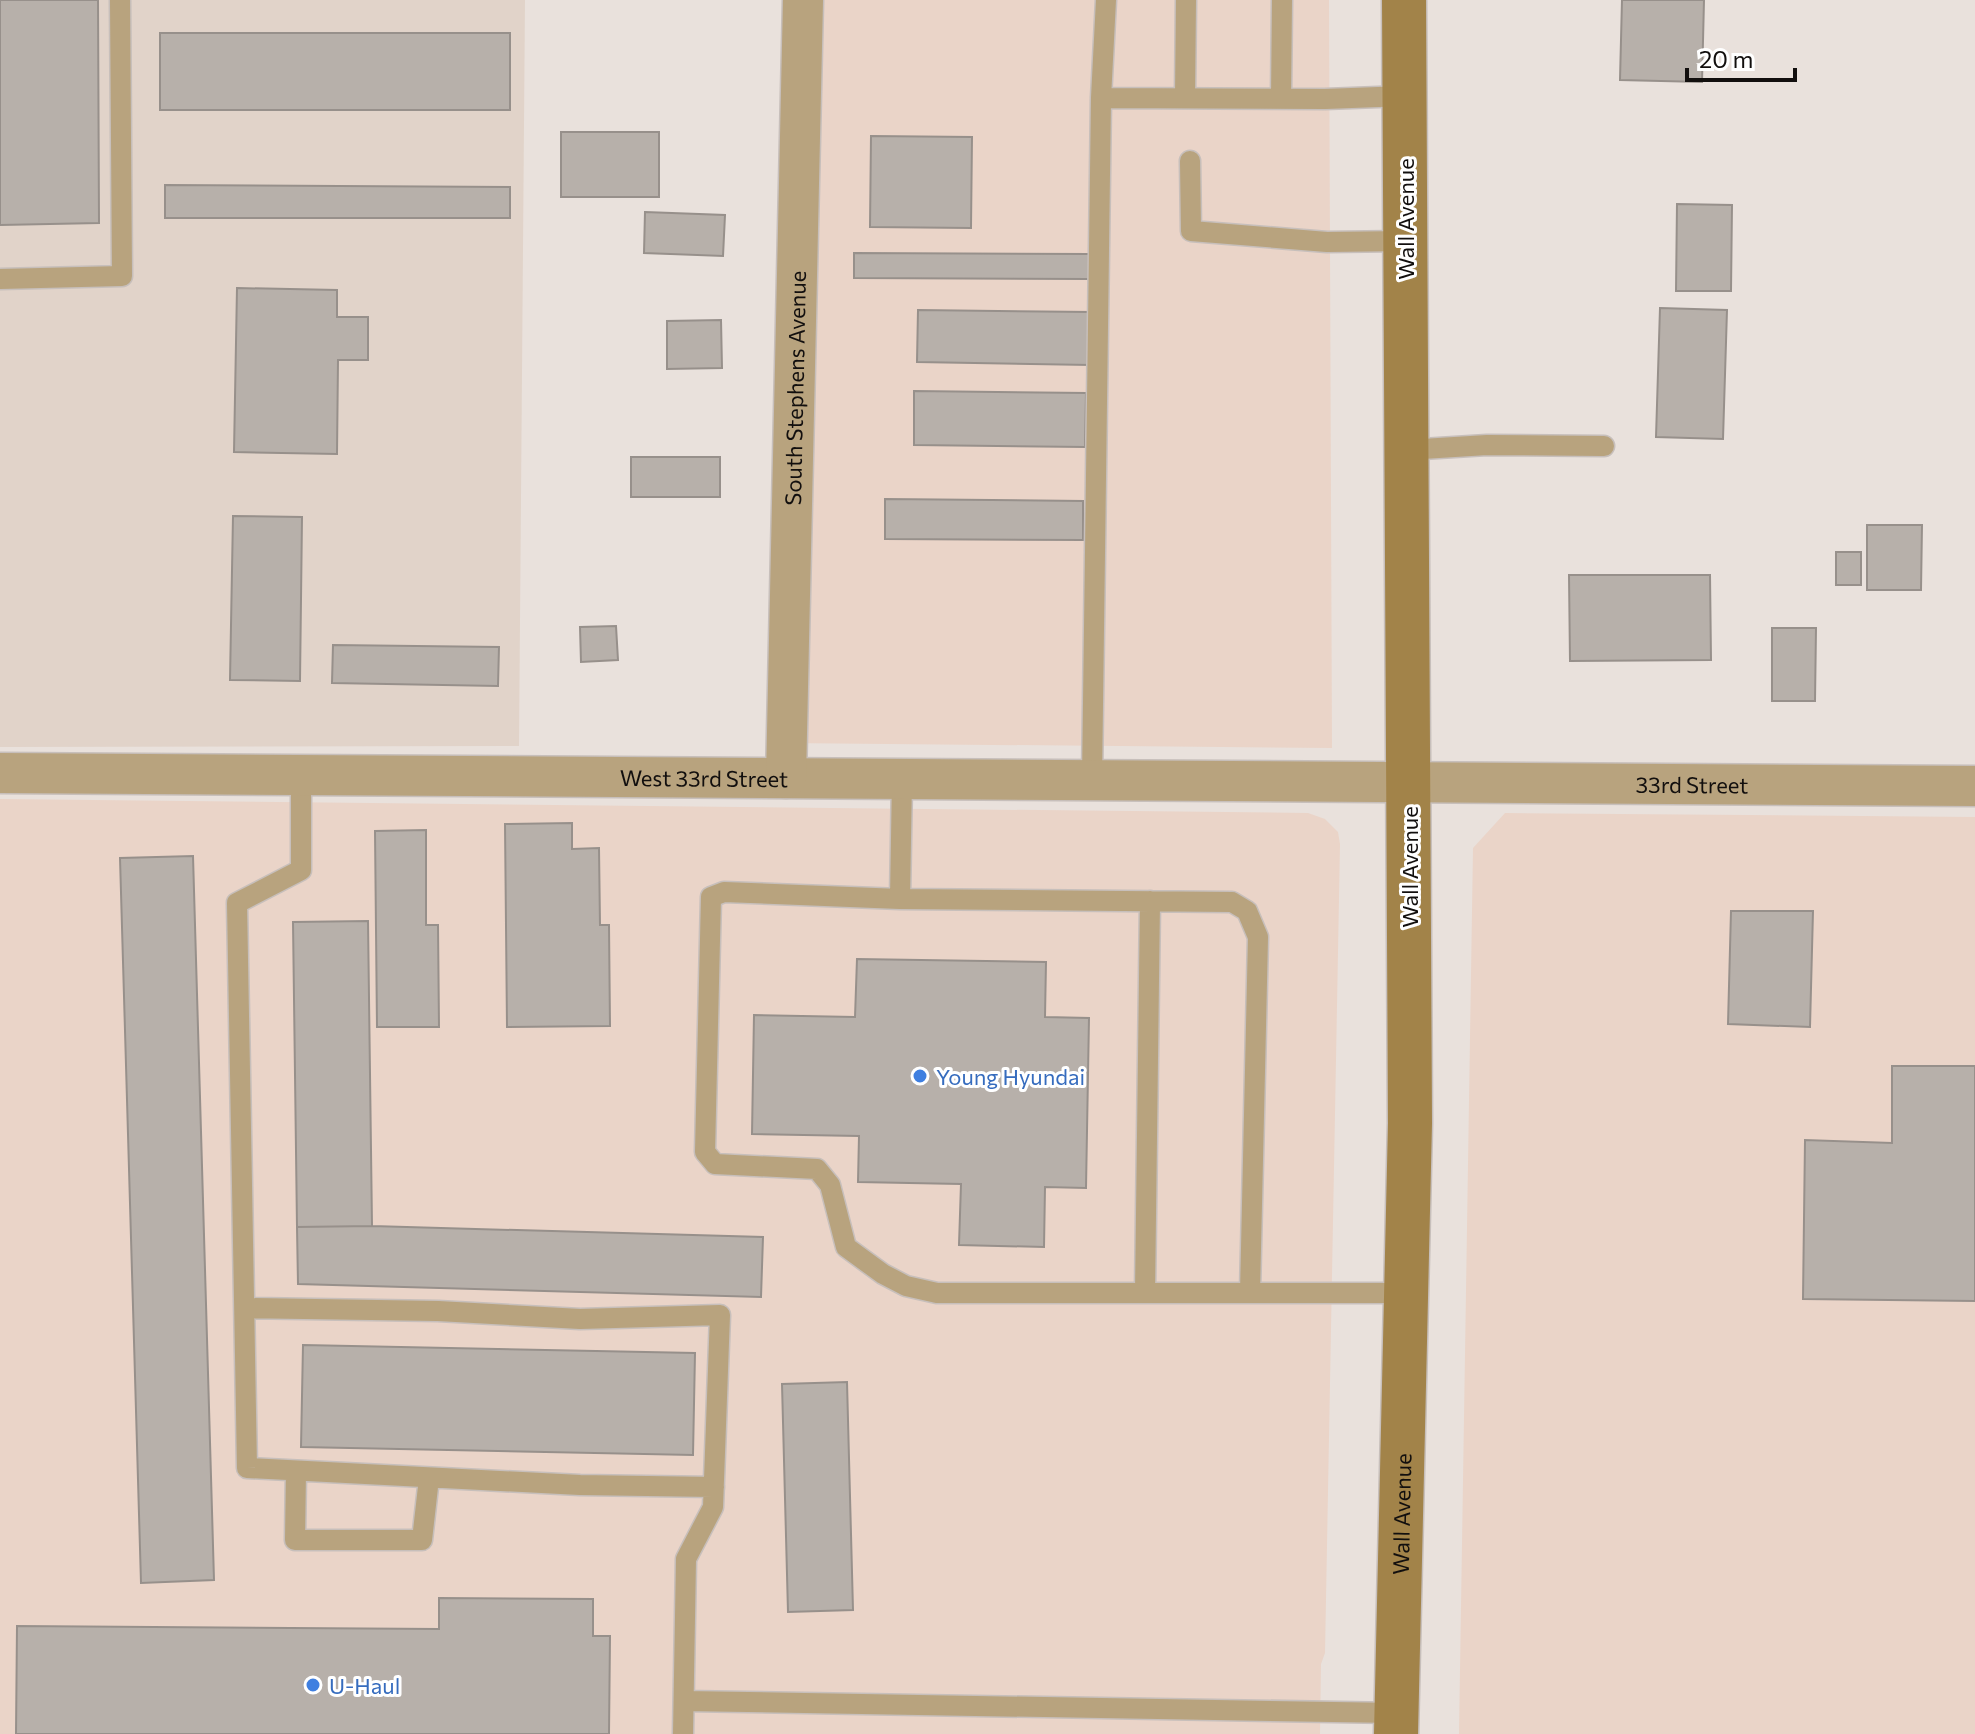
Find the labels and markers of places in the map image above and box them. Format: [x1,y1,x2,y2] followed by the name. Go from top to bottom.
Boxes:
[936,1063,1085,1090] place label: Young Hyundai
[911,1067,929,1085] marker: Young Hyundai
[329,1672,400,1699] place label: U-Haul
[304,1676,322,1694] marker: U-Haul

